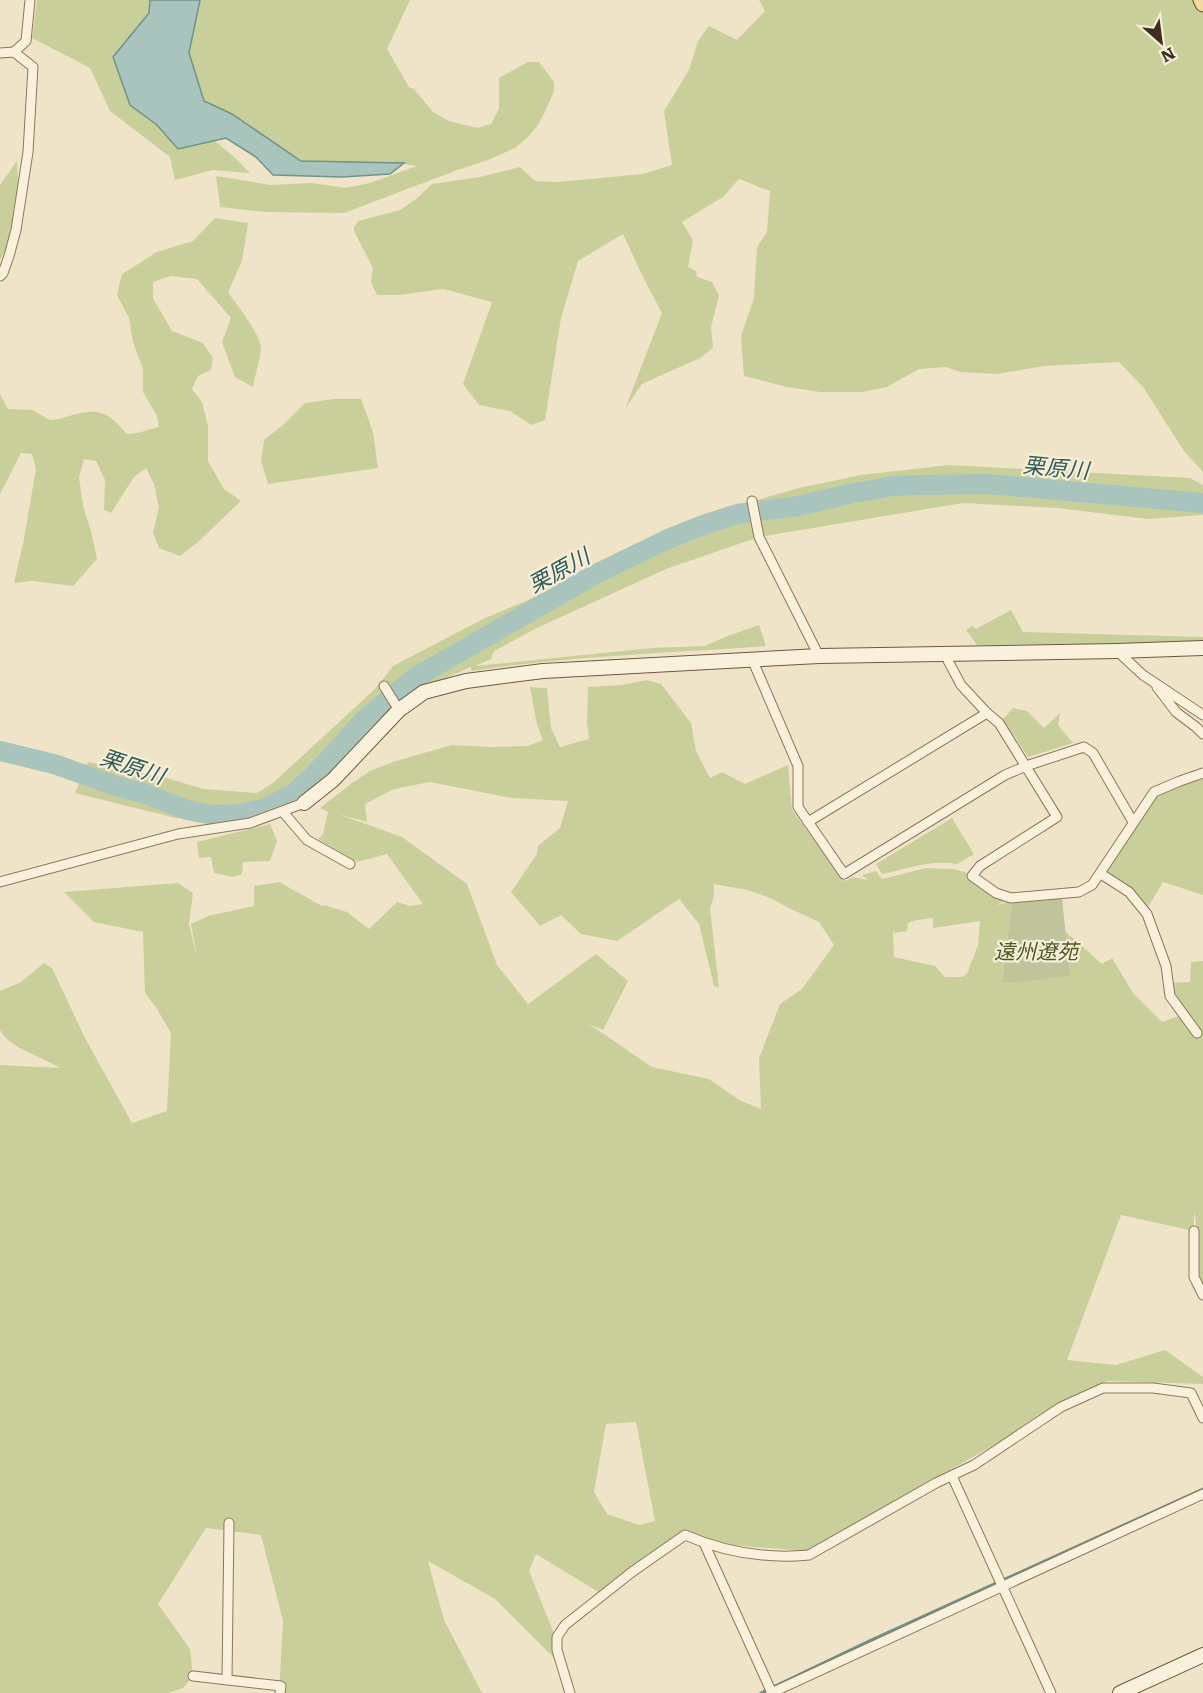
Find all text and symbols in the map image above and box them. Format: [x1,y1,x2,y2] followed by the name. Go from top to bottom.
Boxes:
[1131,12,1191,72] north arrow
[1157,42,1180,70] text: N
[1022,447,1092,485] water label: 栗原川
[521,538,597,599] water label: 栗原川
[97,739,171,792] water label: 栗原川
[994,934,1081,965] park label: 遠州遼苑

